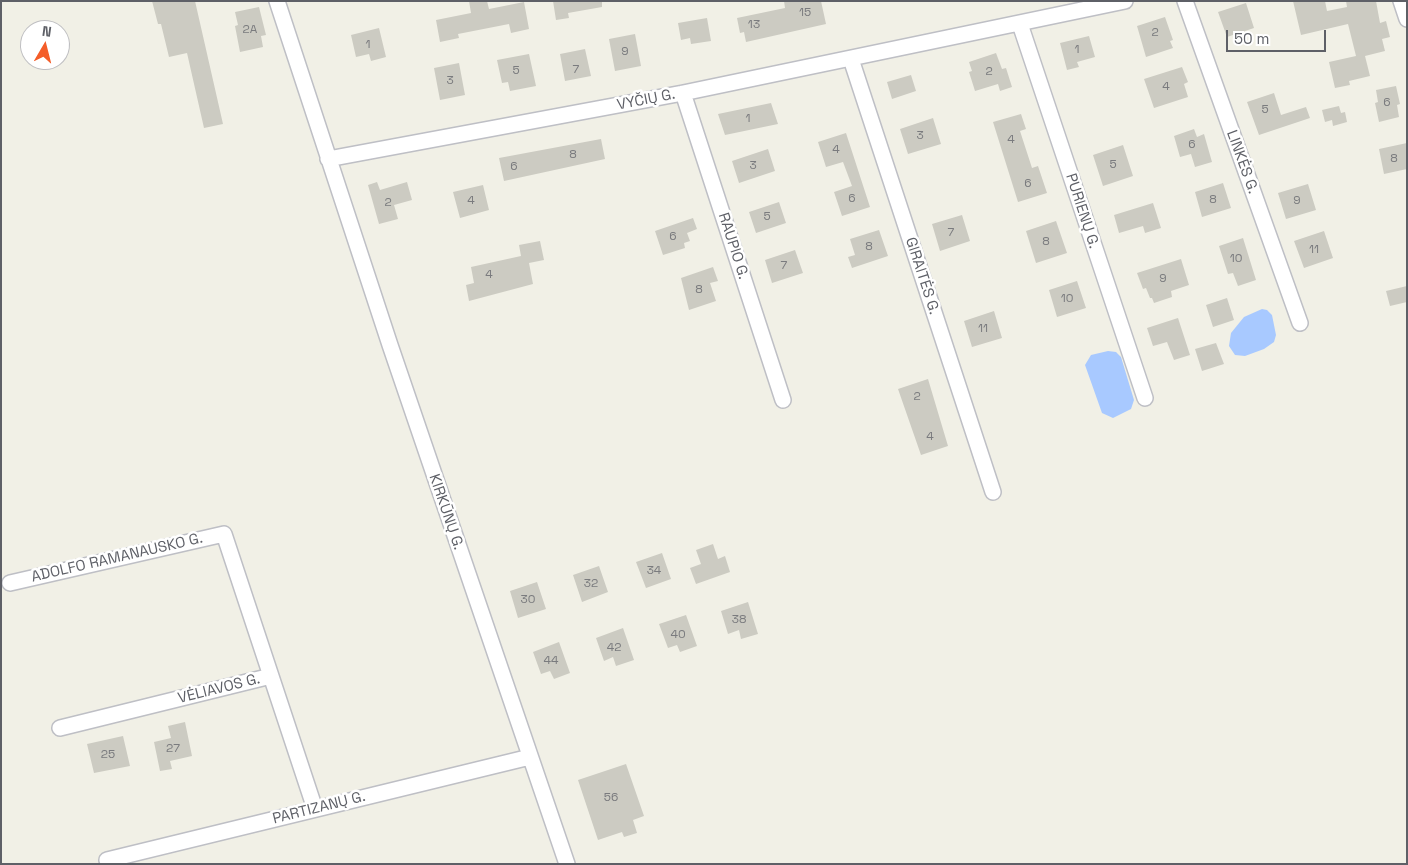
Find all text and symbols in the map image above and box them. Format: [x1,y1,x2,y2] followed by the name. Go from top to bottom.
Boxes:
[799,6,811,20] house number: 15
[748,18,760,32] house number: 13
[20,20,70,70] north arrow
[1228,20,1328,52] scale bar
[41,22,53,41] text: N
[243,23,257,37] house number: 2A
[1151,26,1159,40] house number: 2
[1234,29,1269,48] text: 50 m
[365,38,371,52] house number: 1
[1074,43,1080,57] house number: 1
[621,45,629,59] house number: 9
[573,63,579,77] house number: 7
[512,64,520,78] house number: 5
[985,65,993,79] house number: 2
[446,74,454,88] house number: 3
[1162,80,1170,94] house number: 4
[615,86,677,114] street label: VYČIŲ G.
[1383,96,1391,110] house number: 6
[1261,103,1269,117] house number: 5
[745,112,751,126] house number: 1
[1222,128,1262,196] street label: LINKĖS G.
[916,129,924,143] house number: 3
[1007,133,1015,147] house number: 4
[1188,138,1196,152] house number: 6
[832,143,840,157] house number: 4
[569,148,577,162] house number: 8
[1390,152,1398,166] house number: 8
[1109,158,1117,172] house number: 5
[749,159,757,173] house number: 3
[510,160,518,174] house number: 6
[1061,171,1103,251] street label: PURIENŲ G.
[1024,177,1032,191] house number: 6
[848,192,856,206] house number: 6
[1209,193,1217,207] house number: 8
[467,194,475,208] house number: 4
[1293,194,1301,208] house number: 9
[384,196,392,210] house number: 2
[714,210,752,282] street label: RAUPIO G.
[763,210,771,224] house number: 5
[948,226,954,240] house number: 7
[669,230,677,244] house number: 6
[901,235,943,317] street label: GIRAITĖS G.
[1042,235,1050,249] house number: 8
[865,240,873,254] house number: 8
[1309,243,1319,257] house number: 11
[1230,252,1242,266] house number: 10
[781,259,787,273] house number: 7
[485,268,493,282] house number: 4
[1159,272,1167,286] house number: 9
[695,283,703,297] house number: 8
[1061,292,1073,306] house number: 10
[978,322,988,336] house number: 11
[913,390,921,404] house number: 2
[926,430,934,444] house number: 4
[425,472,467,552] street label: KIRKŪNŲ G.
[29,529,205,587] street label: ADOLFO RAMANAUSKO G.
[647,564,661,578] house number: 34
[584,577,598,591] house number: 32
[521,593,535,607] house number: 30
[732,613,746,627] house number: 38
[670,628,686,642] house number: 40
[607,641,621,655] house number: 42
[544,654,558,668] house number: 44
[176,670,262,708] street label: VĖLIAVOS G.
[166,742,180,756] house number: 27
[101,748,115,762] house number: 25
[271,788,367,828] street label: PARTIZANŲ G.
[604,791,618,805] house number: 56

